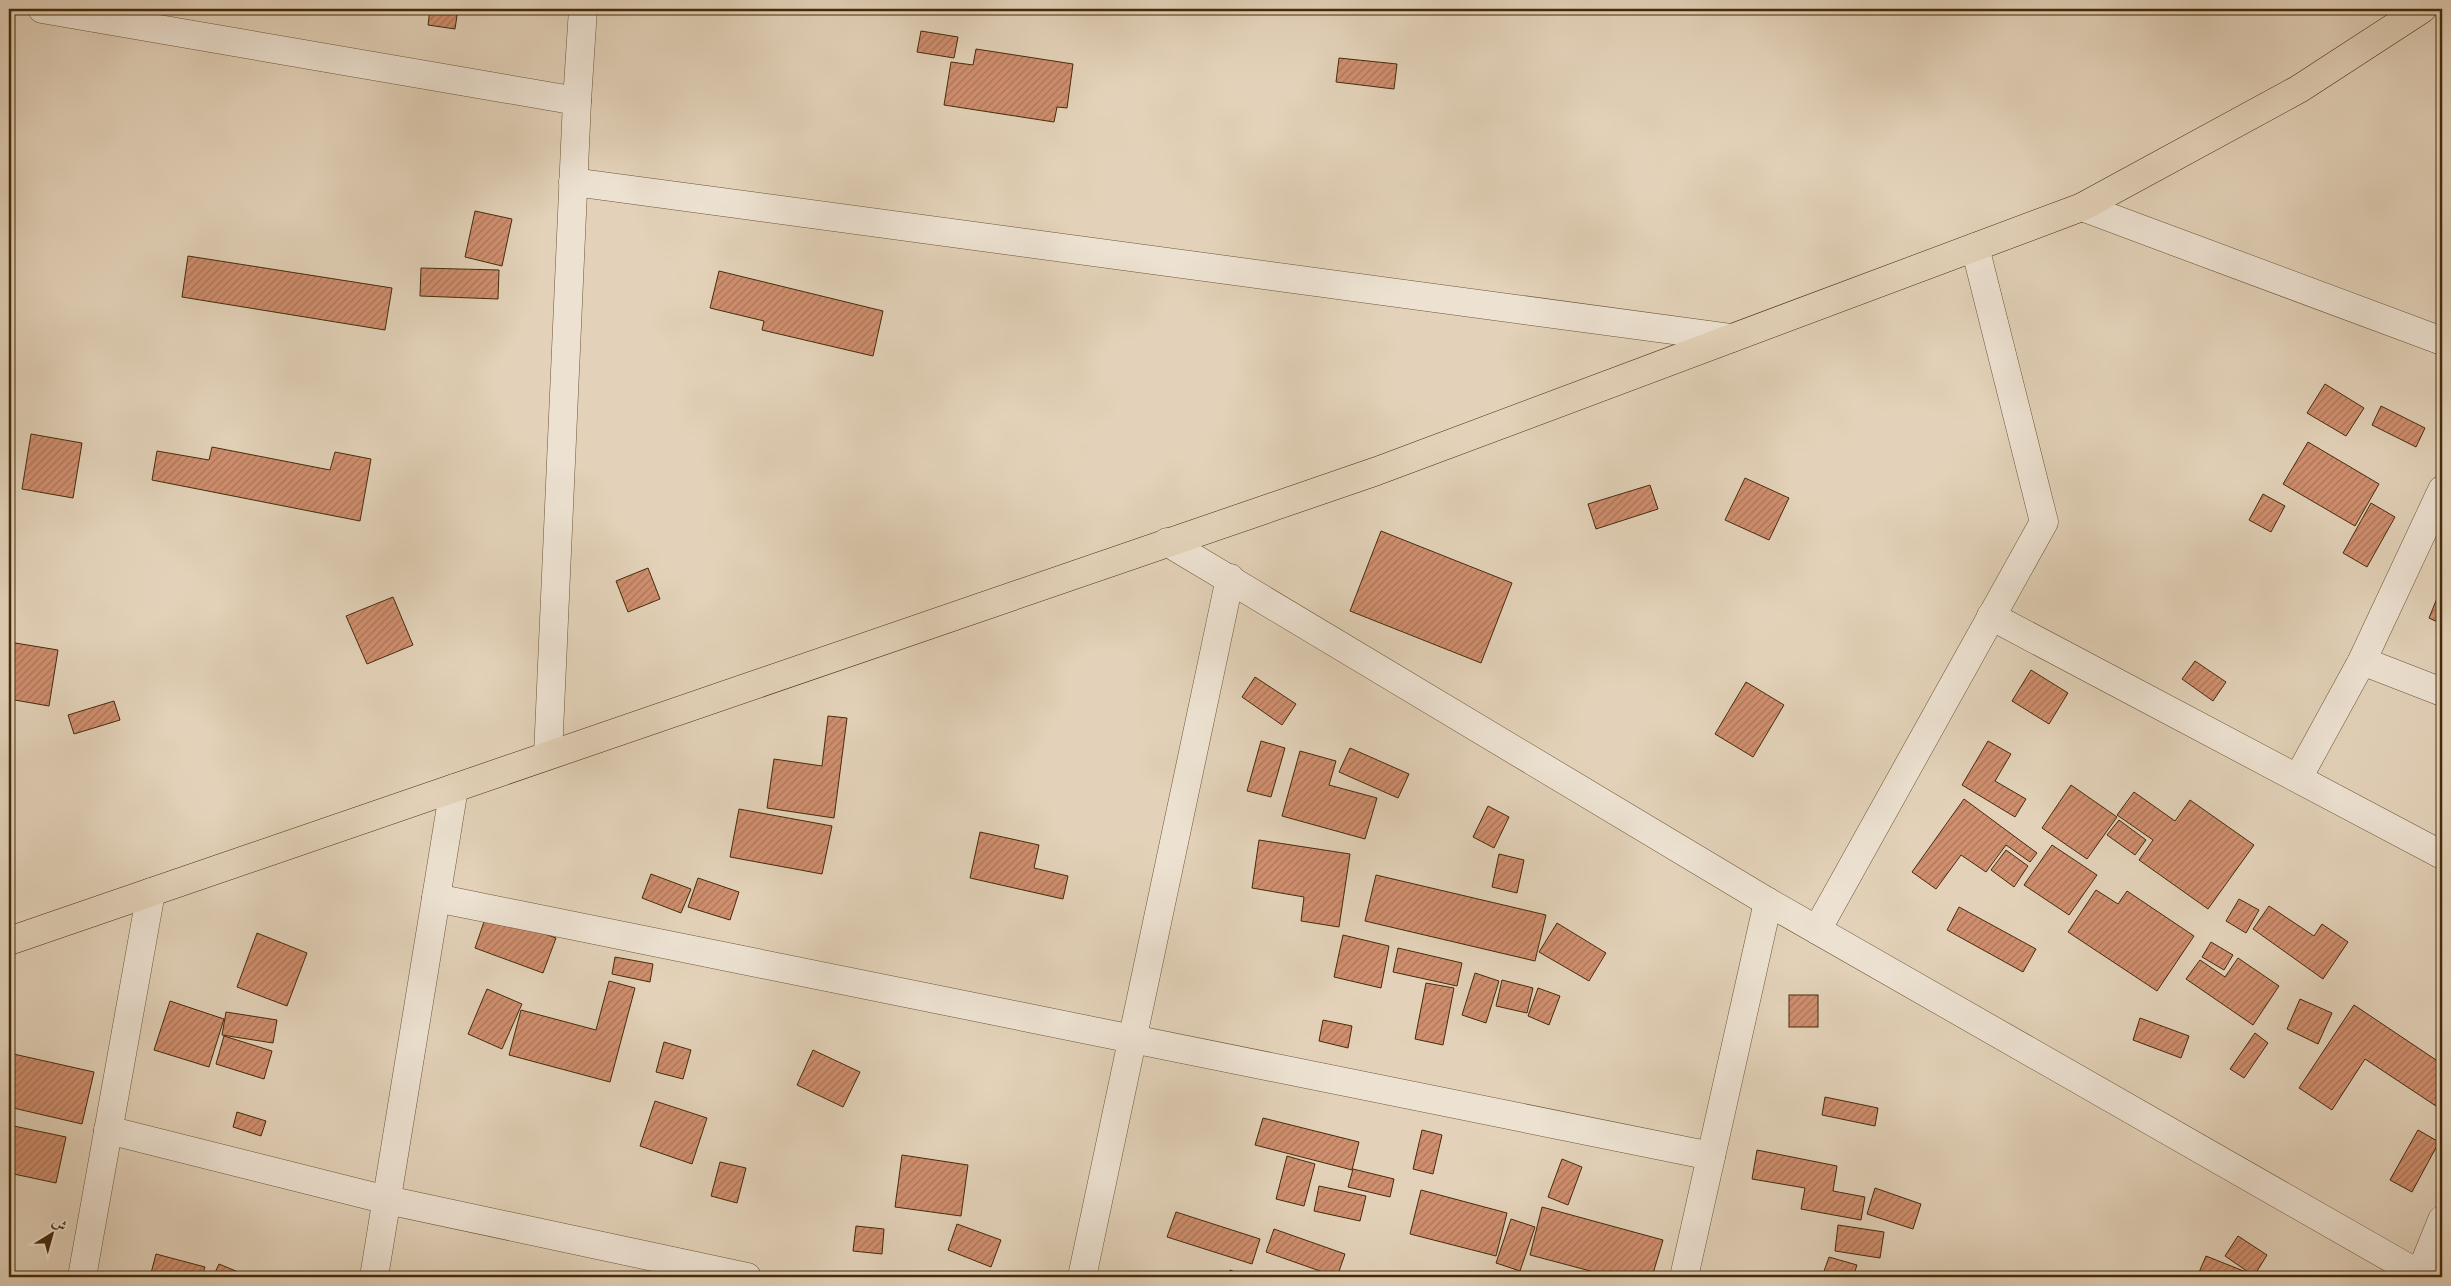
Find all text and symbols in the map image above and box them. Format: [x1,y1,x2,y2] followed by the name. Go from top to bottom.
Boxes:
[28,1208,78,1258] north arrow
[48,1212,71,1236] text: ش

